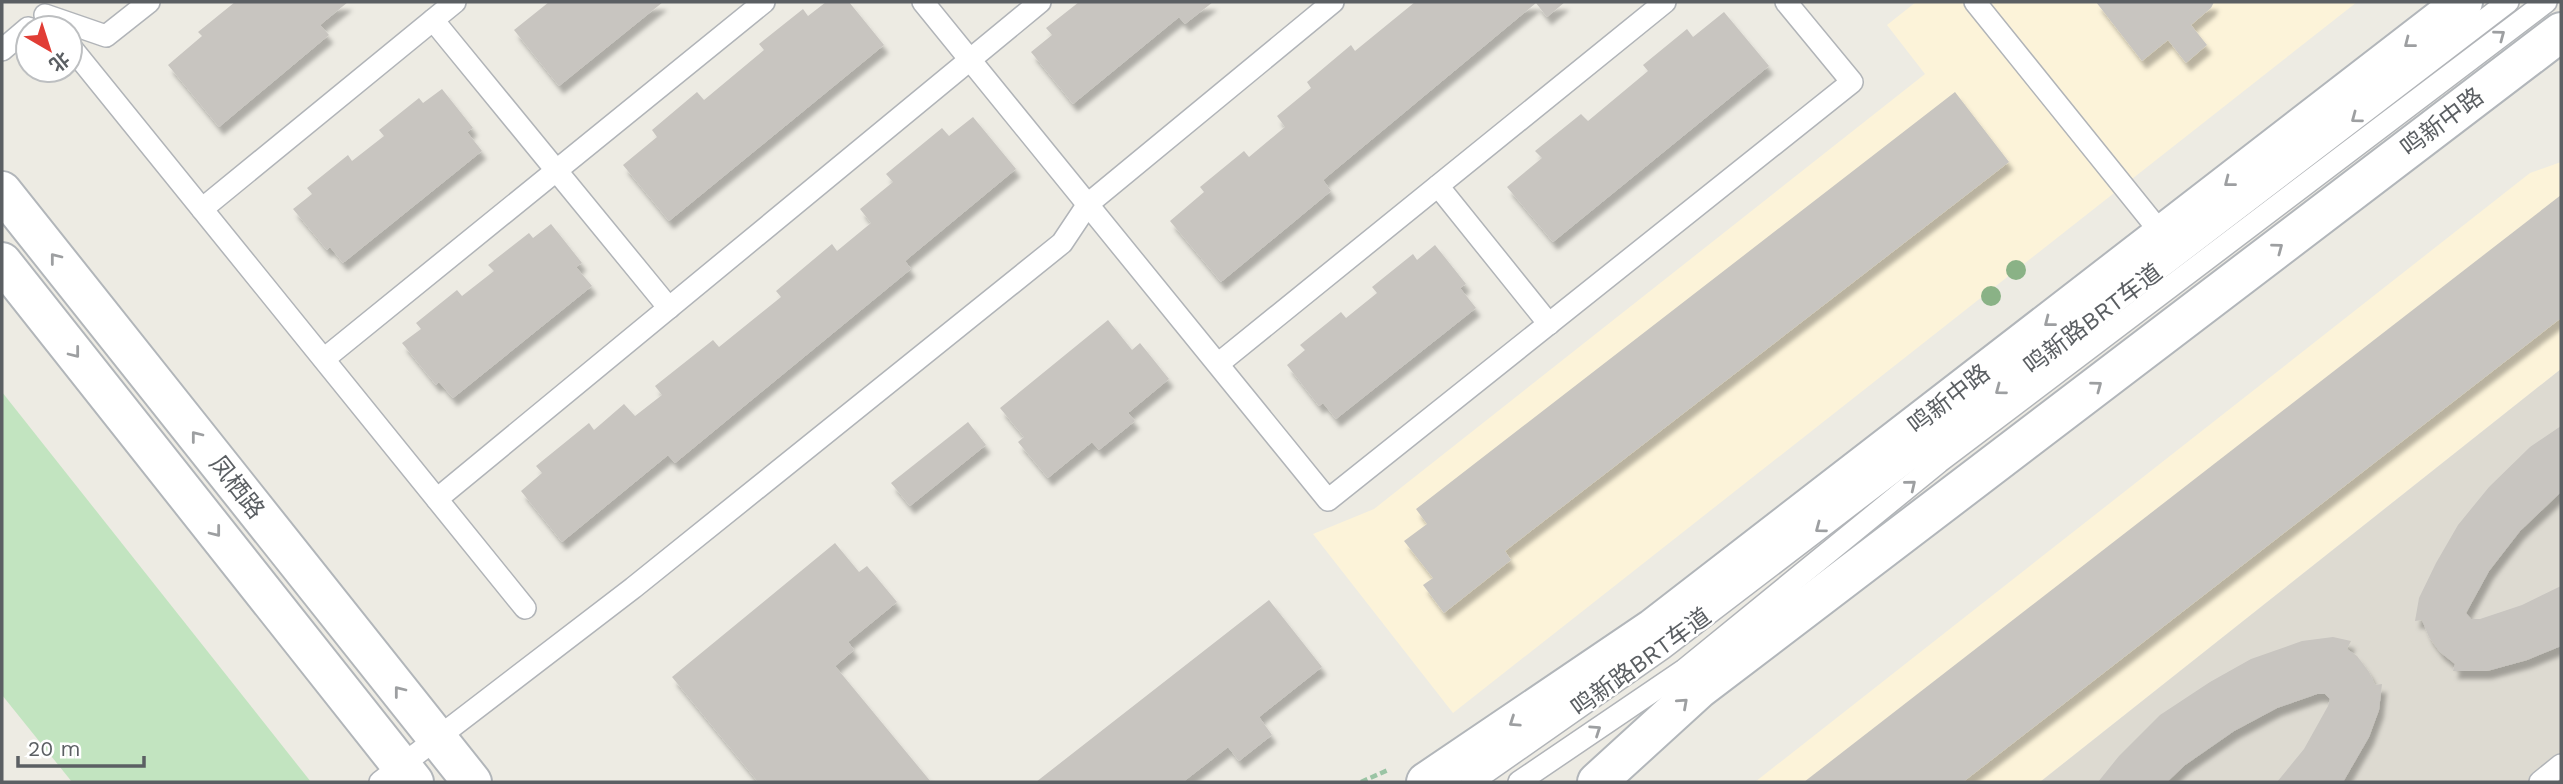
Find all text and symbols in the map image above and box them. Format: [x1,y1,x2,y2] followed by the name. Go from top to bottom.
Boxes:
[14,14,84,84] north arrow
[2493,31,2505,44] one-way arrow
[2404,35,2417,48] one-way arrow
[45,47,74,77] text: 北
[2395,82,2489,162] street label: 鸣新中路
[2351,109,2364,122] one-way arrow
[2224,174,2236,187] one-way arrow
[2270,243,2283,256] one-way arrow
[50,253,63,265] one-way arrow
[2018,258,2168,380] street label: 鸣新路BRT车道
[2044,313,2057,326] one-way arrow
[66,346,79,358] one-way arrow
[1903,358,1995,440] street label: 鸣新中路
[1996,381,2008,394] one-way arrow
[2089,381,2102,394] one-way arrow
[192,431,205,443] one-way arrow
[204,450,270,524] street label: 凤栖路
[1903,481,1915,494] one-way arrow
[1815,520,1827,533] one-way arrow
[208,523,220,536] one-way arrow
[1566,602,1716,722] street label: 鸣新路BRT车道
[394,686,407,698] one-way arrow
[1675,699,1688,711] one-way arrow
[1509,714,1522,727] one-way arrow
[18,724,144,768] scale bar
[1588,726,1601,738] one-way arrow
[28,736,80,761] text: 20 m

